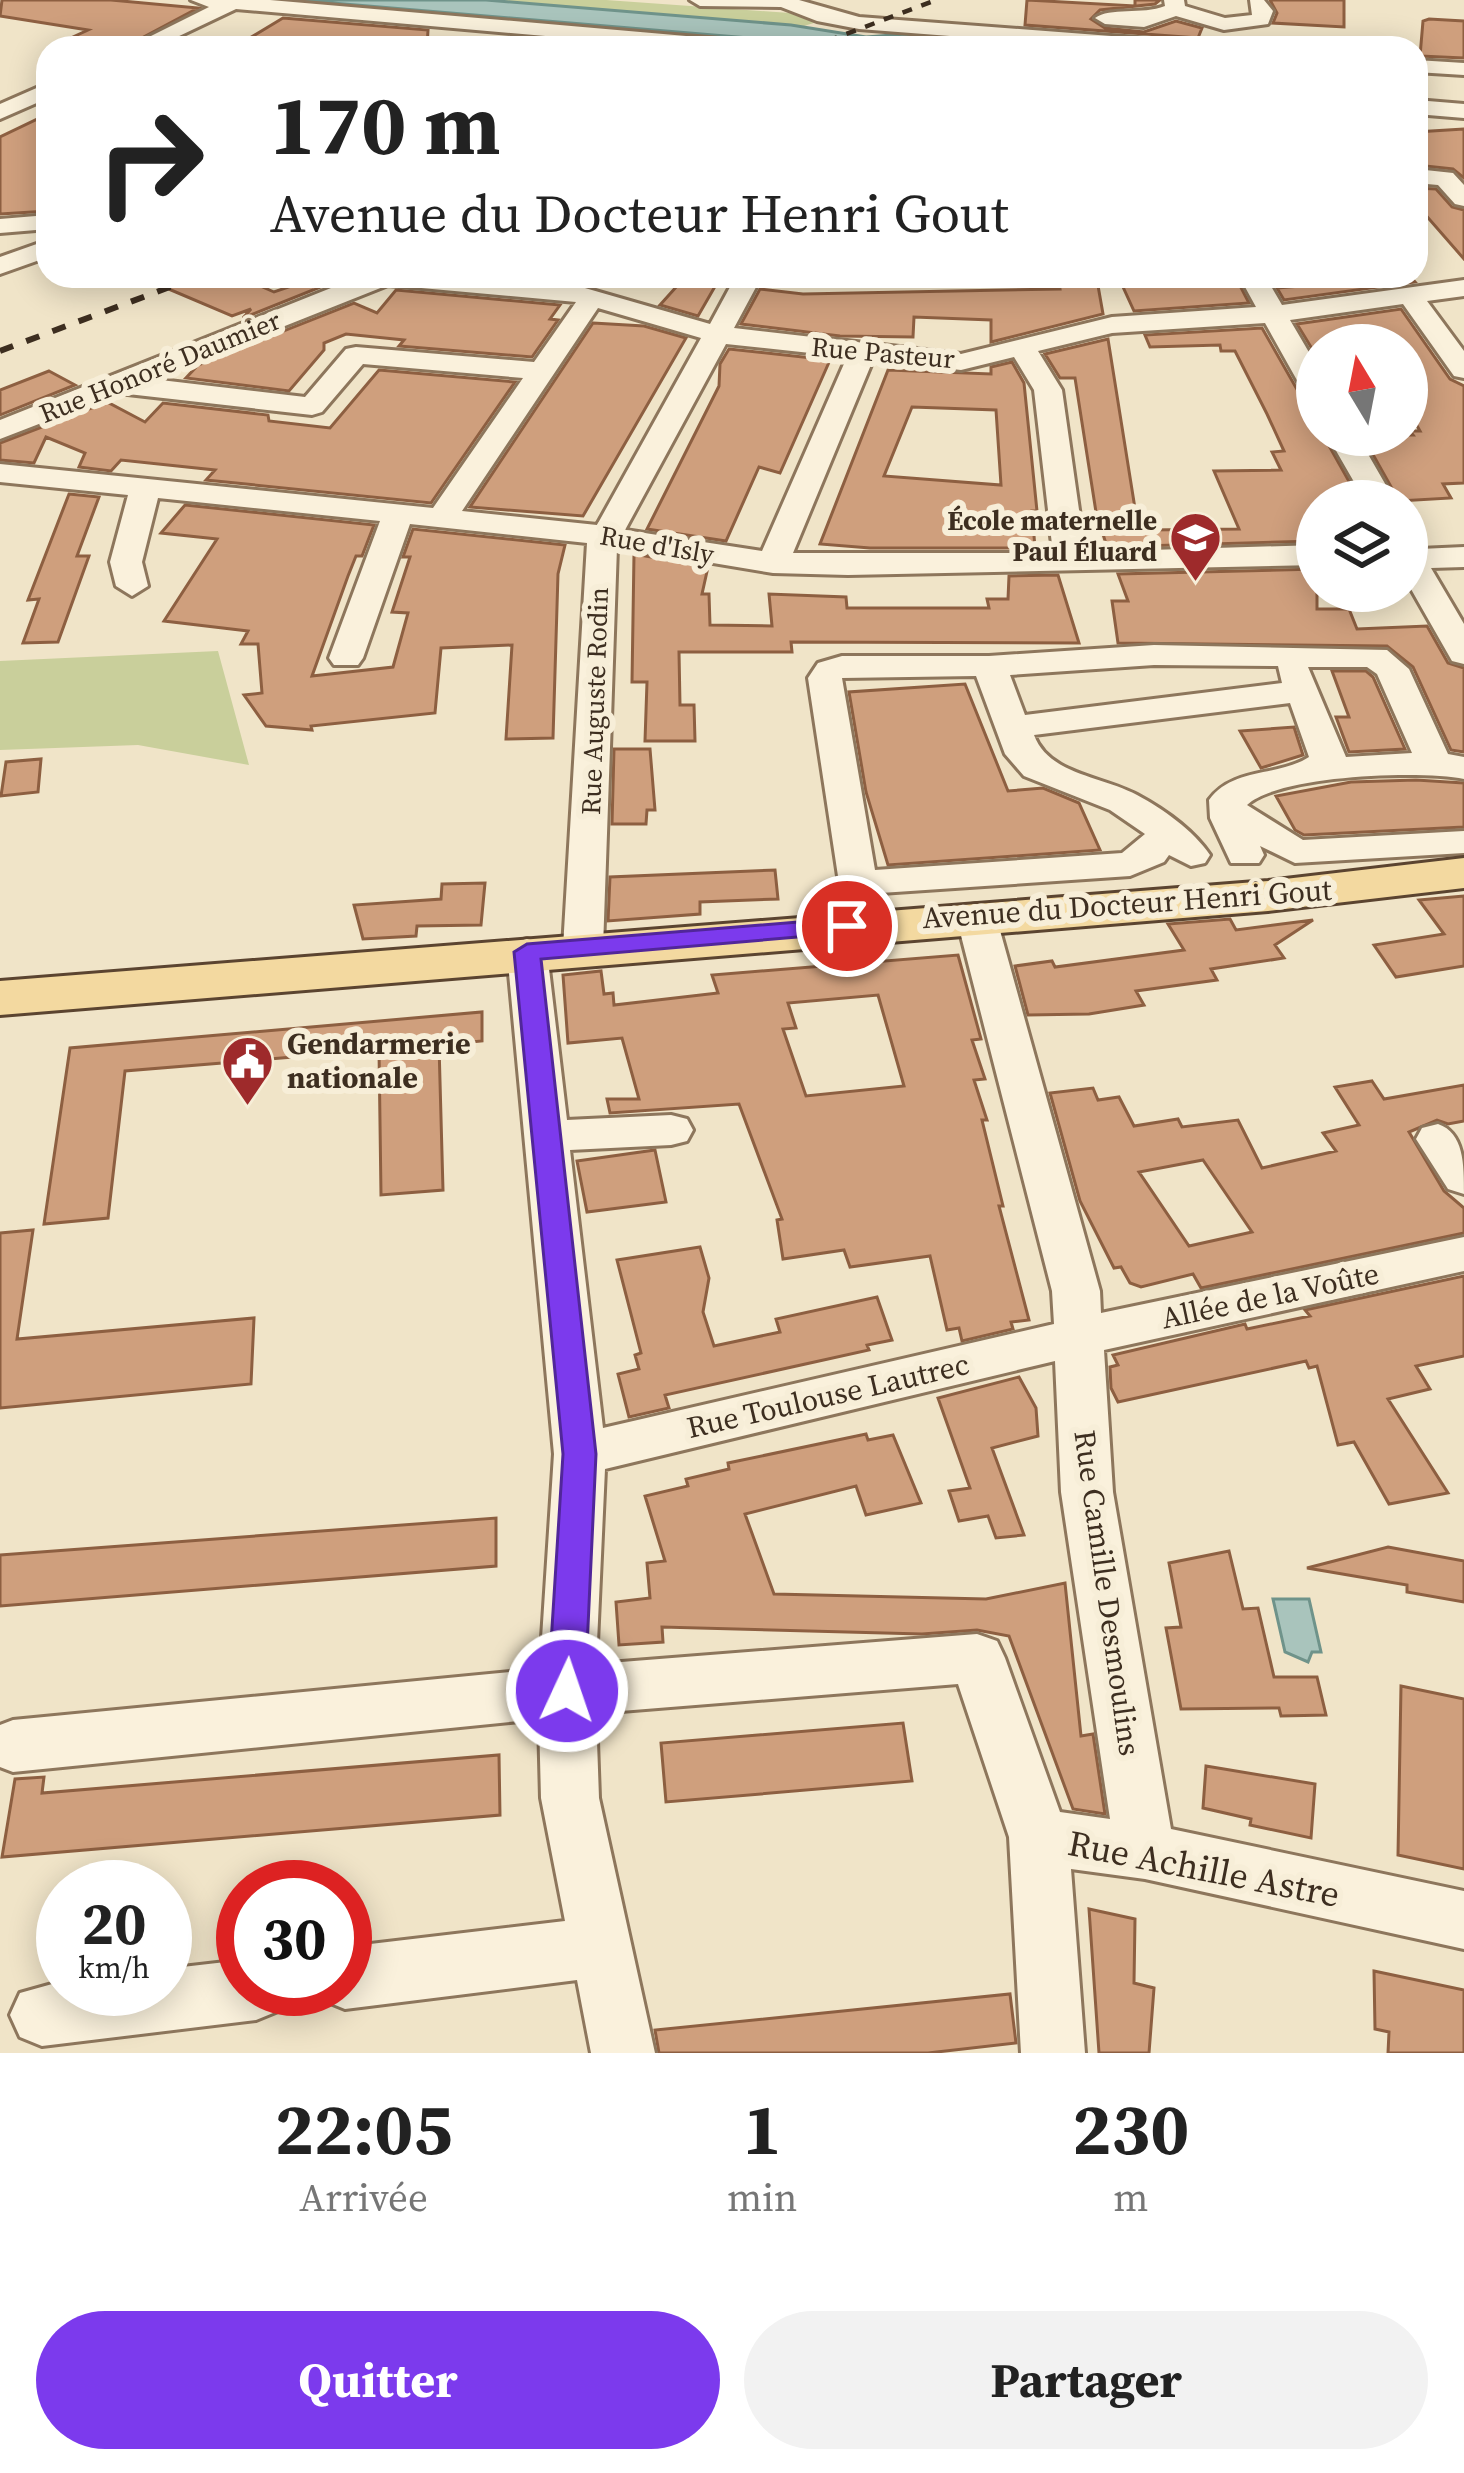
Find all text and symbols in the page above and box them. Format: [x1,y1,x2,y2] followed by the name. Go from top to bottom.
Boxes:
[270,67,501,182] text: 170 m
[72,84,228,240] icon: right
[270,176,1009,250] text: Avenue du Docteur Henri Gout
[34,301,286,432] street label: Rue Honoré Daumier
[1296,324,1428,456] north arrow
[1296,324,1428,612] map controls
[810,328,957,377] street label: Rue Pasteur
[1296,480,1428,612] button: layers
[947,502,1157,570] place label: École maternelle Paul Éluard
[1168,509,1224,583] school or university icon: École maternelle Paul Éluard
[597,516,717,573] street label: Rue d'Isly
[572,587,617,815] street label: Rue Auguste Rodin
[921,869,1333,938] street label: Avenue du Docteur Henri Gout
[796,875,898,977] pin
[814,893,880,959] icon: arrive
[287,1023,471,1098] place label: Gendarmerie nationale
[220,1033,276,1107] public building icon: Gendarmerie nationale
[1157,1252,1382,1339] street label: Allée de la Voûte
[683,1343,973,1448] street label: Rue Toulouse Lautrec
[1064,1428,1151,1758] street label: Rue Camille Desmoulins
[504,1628,630,1754] position arrow
[1064,1818,1344,1919] street label: Rue Achille Astre
[216,1860,372,2016] speed limit sign: 30
[81,1882,147,1964] text: 20
[78,1947,150,1988] text: km/h
[275,2079,452,2178] text: 22:05
[743,2079,782,2178] text: 1
[1072,2079,1189,2178] text: 230
[299,2171,428,2224] text: Arrivée
[727,2171,798,2224] text: min
[1113,2171,1148,2224] text: m
[36,2311,720,2449] button: Quitter
[744,2311,1428,2449] button: Partager

